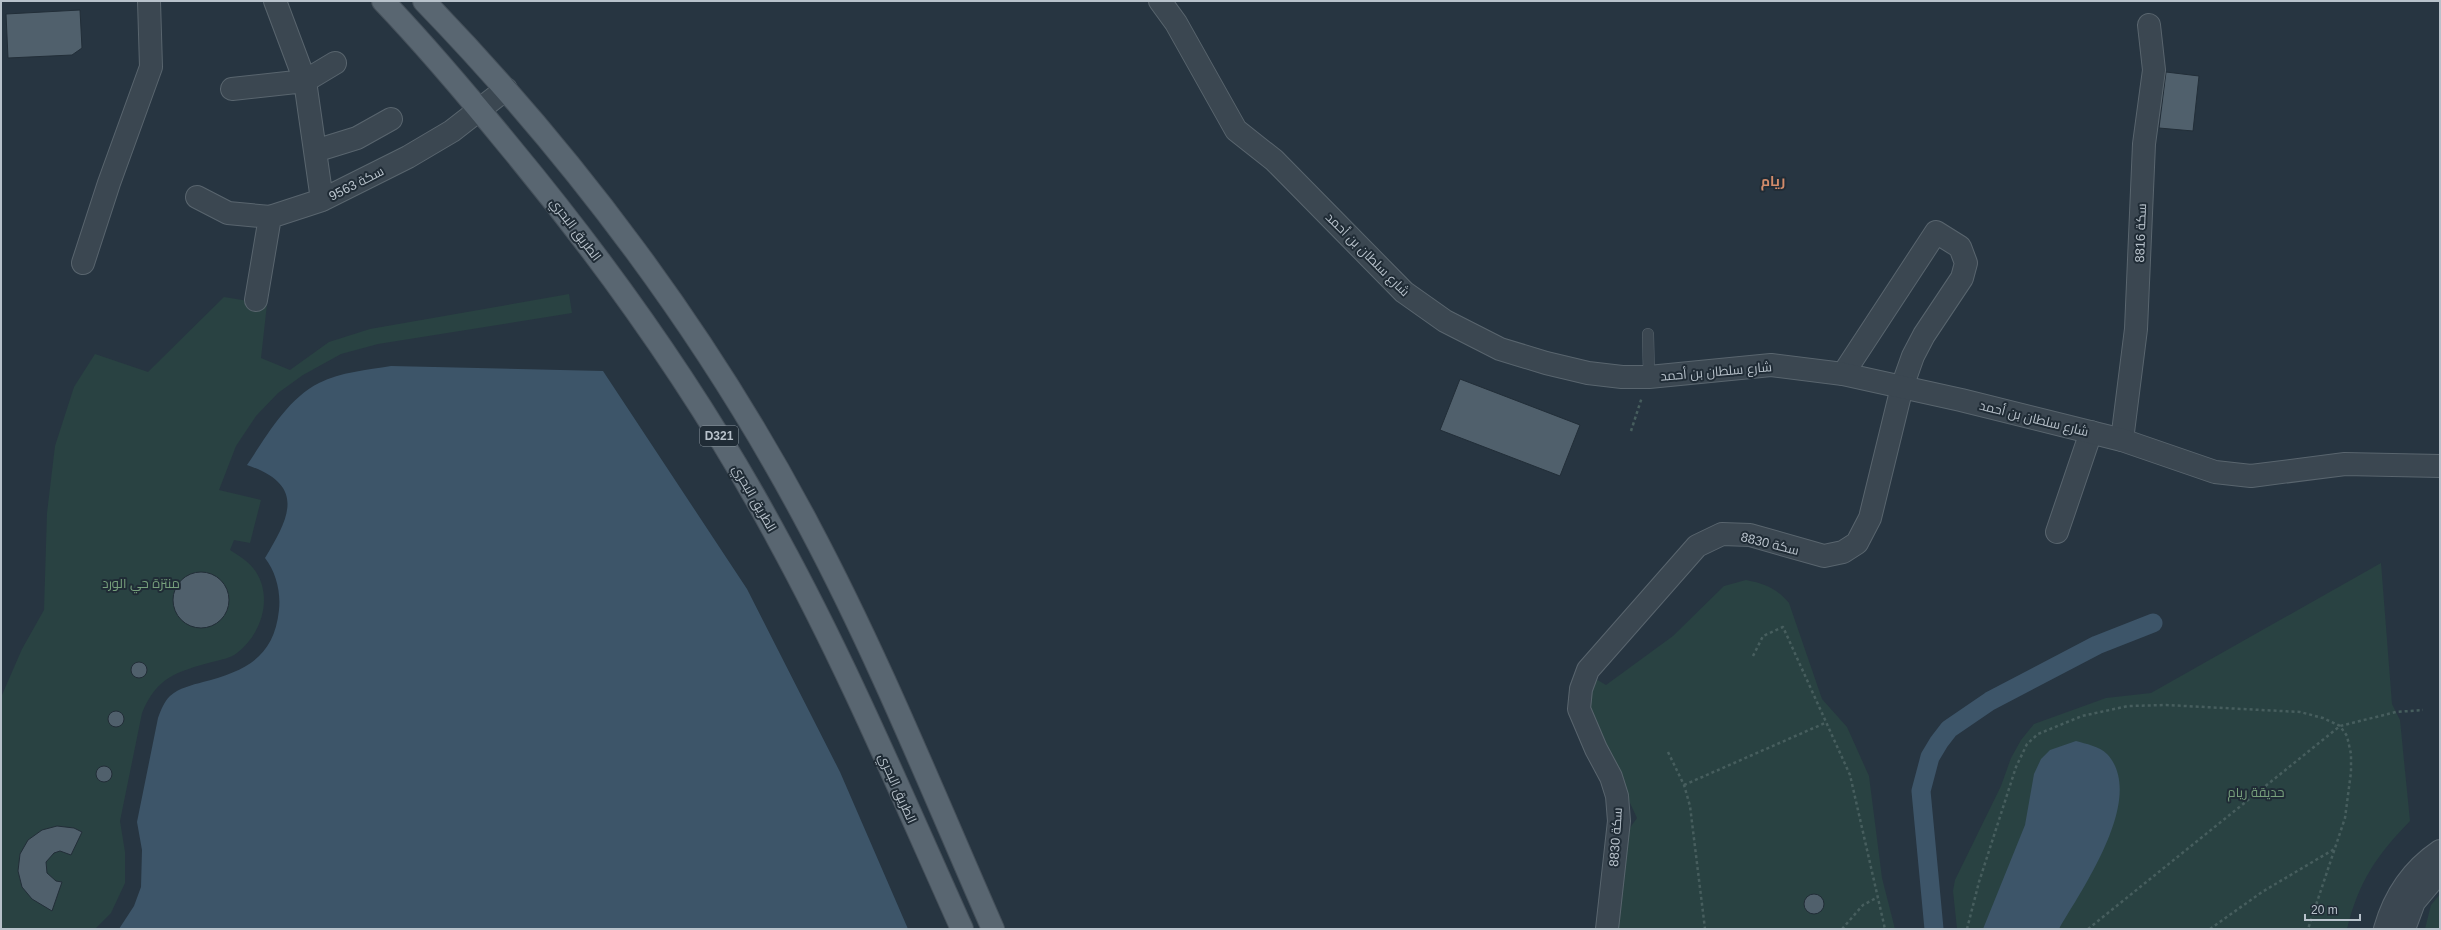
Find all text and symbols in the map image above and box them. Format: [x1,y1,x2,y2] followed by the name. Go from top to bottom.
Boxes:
[326,163,386,204] street label: سكة 9563
[1761,173,1785,191] district label: ريام
[545,195,604,265] street label: الطريق البحري
[2132,203,2149,263] street label: سكة 8816
[1322,209,1413,300] street label: شارع سلطان بن أحمد
[1660,358,1773,385] street label: شارع سلطان بن أحمد
[1977,397,2090,440] street label: شارع سلطان بن أحمد
[700,426,738,446] road number: D321
[727,462,780,536] street label: الطريق البحري
[1739,529,1800,558] street label: سكة 8830
[102,576,180,594] park label: منتزة حي الورد
[873,751,920,827] street label: الطريق البحري
[2228,785,2284,802] park label: حديقة ريام
[1606,807,1625,867] street label: سكة 8830
[2305,896,2360,922] scale bar
[2311,903,2338,917] text: 20 m

